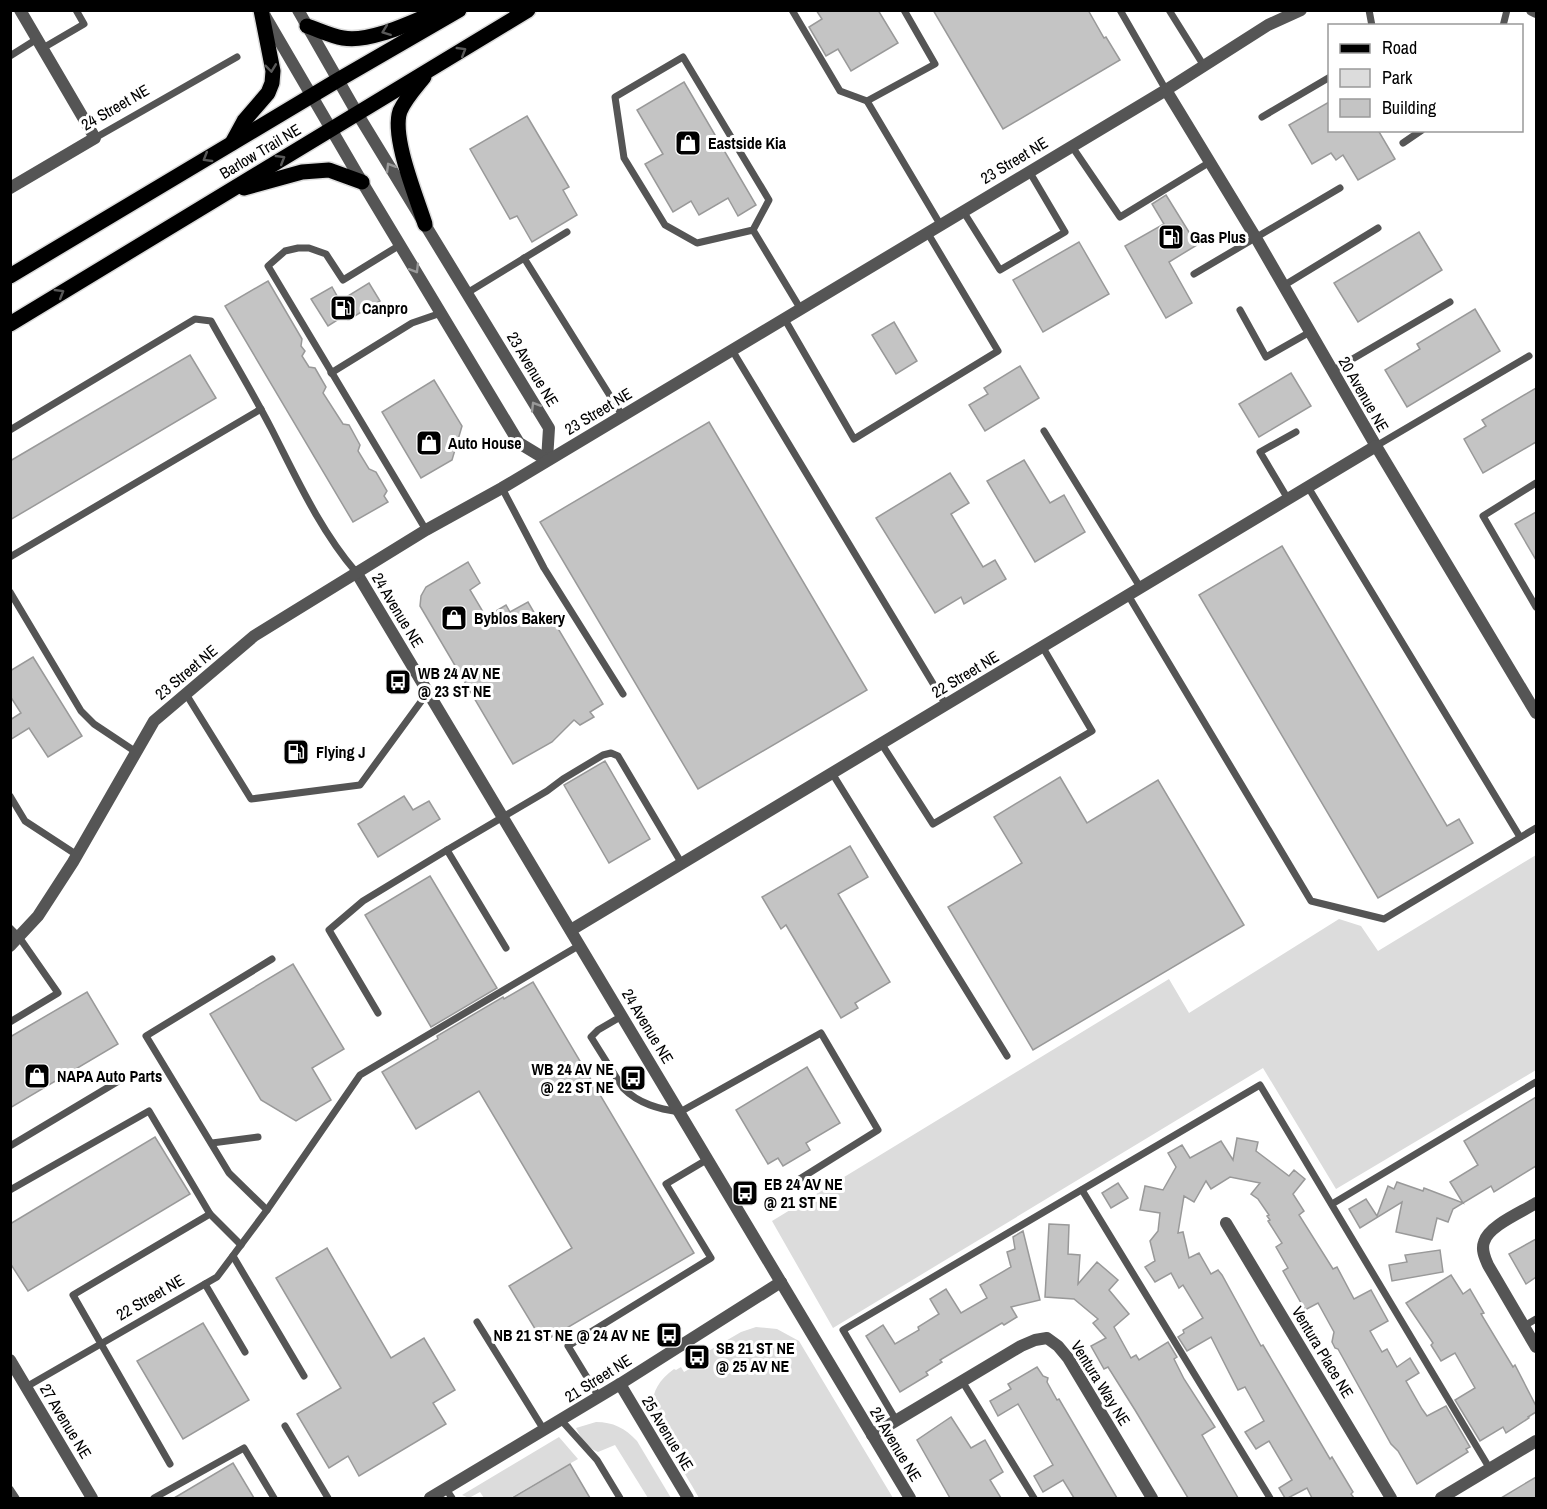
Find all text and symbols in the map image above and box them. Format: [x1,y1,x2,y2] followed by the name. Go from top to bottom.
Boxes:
[381,24,392,36] one-way arrow
[1328,24,1523,132] legend
[1382,35,1417,60] text: Road
[456,46,466,58] one-way arrow
[264,63,277,73] one-way arrow
[1382,65,1413,90] text: Park
[77,79,153,135] street label: 24 Street NE
[1382,95,1437,120] text: Building
[215,118,305,184] street label: Barlow Trail NE
[673,128,703,158] shop icon: Eastside Kia
[976,131,1052,189] street label: 23 Street NE
[708,132,787,154] place label: Eastside Kia
[203,151,213,163] one-way arrow
[275,155,285,167] one-way arrow
[386,163,398,173] one-way arrow
[1156,222,1186,252] fuel station icon: Gas Plus
[1190,226,1246,248] place label: Gas Plus
[407,263,419,273] one-way arrow
[54,290,65,301] one-way arrow
[328,293,358,323] fuel station icon: Canpro
[362,297,408,319] place label: Canpro
[502,327,564,411] street label: 23 Avenue NE
[1334,352,1394,436] street label: 20 Avenue NE
[560,382,636,440] street label: 23 Street NE
[531,402,542,412] one-way arrow
[414,428,444,458] shop icon: Auto House
[448,432,522,454] place label: Auto House
[367,568,429,652] street label: 24 Avenue NE
[439,603,469,633] shop icon: Byblos Bakery
[474,607,566,629] place label: Byblos Bakery
[150,639,222,705] street label: 23 Street NE
[927,645,1003,703] street label: 22 Street NE
[418,662,501,702] place label: WB 24 AV NE @ 23 ST NE
[383,667,413,697] bus stop icon: WB 24 AV NE @ 23 ST NE
[281,737,311,767] fuel station icon: Flying J
[316,741,366,763] place label: Flying J
[617,984,679,1068] street label: 24 Avenue NE
[532,1058,614,1098] place label: WB 24 AV NE @ 22 ST NE
[22,1061,52,1091] shop icon: NAPA Auto Parts
[618,1063,648,1093] bus stop icon: WB 24 AV NE @ 22 ST NE
[57,1065,162,1087] place label: NAPA Auto Parts
[764,1173,843,1213] place label: EB 24 AV NE @ 21 ST NE
[730,1178,760,1208] bus stop icon: EB 24 AV NE @ 21 ST NE
[112,1269,188,1325] street label: 22 Street NE
[1287,1302,1359,1402] street label: Ventura Place NE
[654,1320,684,1350] bus stop icon: NB 21 ST NE @ 24 AV NE
[494,1324,650,1346] place label: NB 21 ST NE @ 24 AV NE
[1066,1336,1136,1430] street label: Ventura Way NE
[716,1337,795,1377] place label: SB 21 ST NE @ 25 AV NE
[682,1342,712,1372] bus stop icon: SB 21 ST NE @ 25 AV NE
[560,1349,636,1407] street label: 21 Street NE
[35,1379,97,1463] street label: 27 Avenue NE
[637,1391,699,1475] street label: 25 Avenue NE
[865,1402,927,1486] street label: 24 Avenue NE

